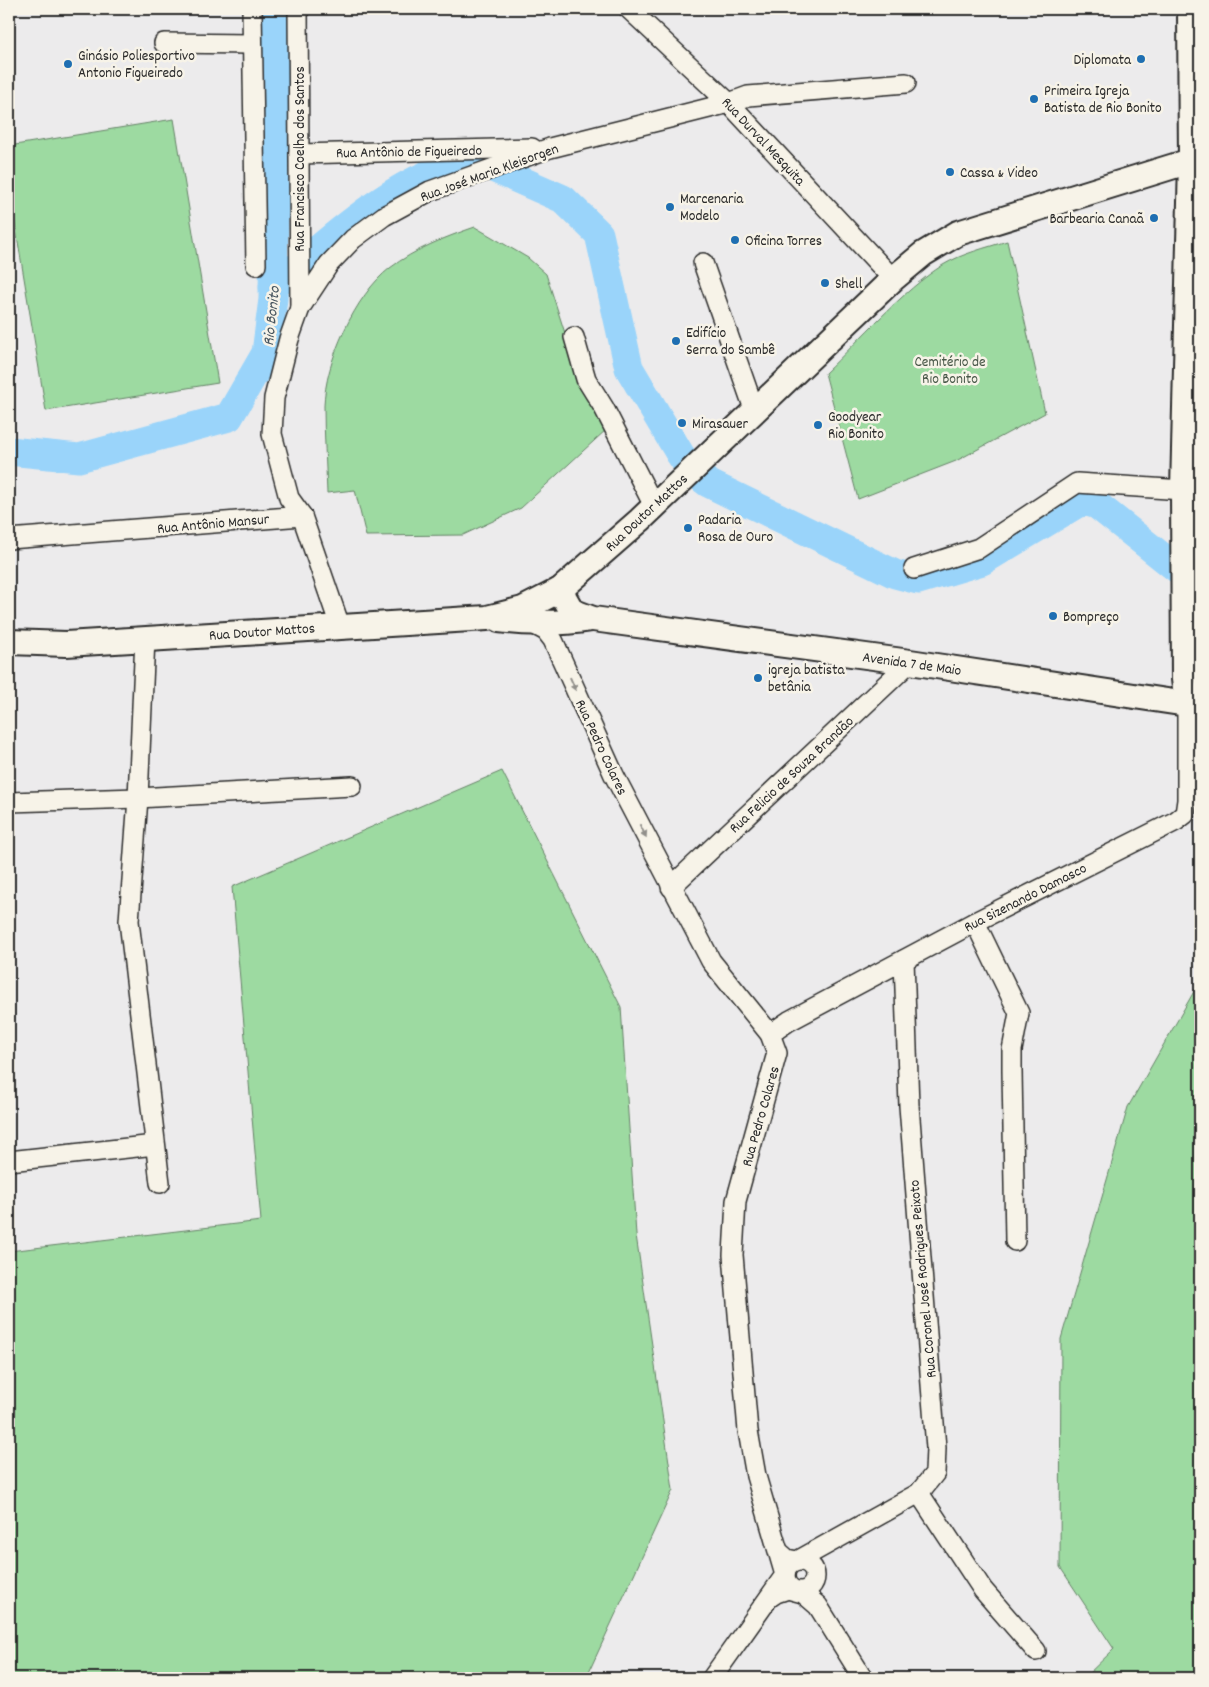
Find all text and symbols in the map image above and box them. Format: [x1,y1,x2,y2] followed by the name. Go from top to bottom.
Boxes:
[78,46,195,85] place label: Ginásio Poliesportivo Antonio Figueiredo
[1073,50,1132,72] place label: Diplomata
[1135,53,1147,65] marker: Diplomata
[62,58,74,70] marker: Ginásio Poliesportivo Antonio Figueiredo
[290,66,312,252] street label: Rua Francisco Coelho dos Santos
[1044,81,1162,120] place label: Primeira Igreja Batista de Rio Bonito
[715,93,810,192] street label: Rua Durval Mesquita
[1028,93,1040,105] marker: Primeira Igreja Batista de Rio Bonito
[417,139,562,209] street label: Rua José Maria Kleisorgen
[336,141,483,165] street label: Rua Antônio de Figueiredo
[960,163,1038,185] place label: Cassa & Video
[944,166,956,178] marker: Cassa & Video
[680,189,744,228] place label: Marcenaria Modelo
[664,201,676,213] marker: Marcenaria Modelo
[1049,209,1144,231] place label: Barbearia Canaã
[1148,212,1160,224] marker: Barbearia Canaã
[745,231,822,253] place label: Oficina Torres
[729,234,741,246] marker: Oficina Torres
[835,274,863,296] place label: Shell
[819,277,831,289] marker: Shell
[258,285,287,347] water label: Rio Bonito
[686,323,775,362] place label: Edifício Serra do Sambê
[670,335,682,347] marker: Edifício Serra do Sambê
[914,352,986,391] park label: Cemitério de Rio Bonito
[828,407,884,446] place label: Goodyear Rio Bonito
[692,414,749,436] place label: Mirasauer
[676,417,688,429] marker: Mirasauer
[812,419,824,431] marker: Goodyear Rio Bonito
[601,469,694,558] street label: Rua Doutor Mattos
[156,509,271,541] street label: Rua Antônio Mansur
[698,510,773,549] place label: Padaria Rosa de Ouro
[682,522,694,534] marker: Padaria Rosa de Ouro
[1063,607,1119,629] place label: Bompreço
[1047,610,1059,622] marker: Bompreço
[208,618,316,648] street label: Rua Doutor Mattos
[861,647,963,683] street label: Avenida 7 de Maio
[768,660,846,699] place label: igreja batista betânia
[752,672,764,684] marker: igreja batista betânia
[569,677,577,691] one-way arrow
[568,696,632,799] street label: Rua Pedro Colares
[725,711,860,839] street label: Rua Felicio de Souza Brandão
[639,824,647,838] one-way arrow
[961,858,1091,939] street label: Rua Sizenando Damasco
[737,1064,787,1169] street label: Rua Pedro Colares
[904,1179,944,1379] street label: Rua Coronel José Rodrigues Peixoto

